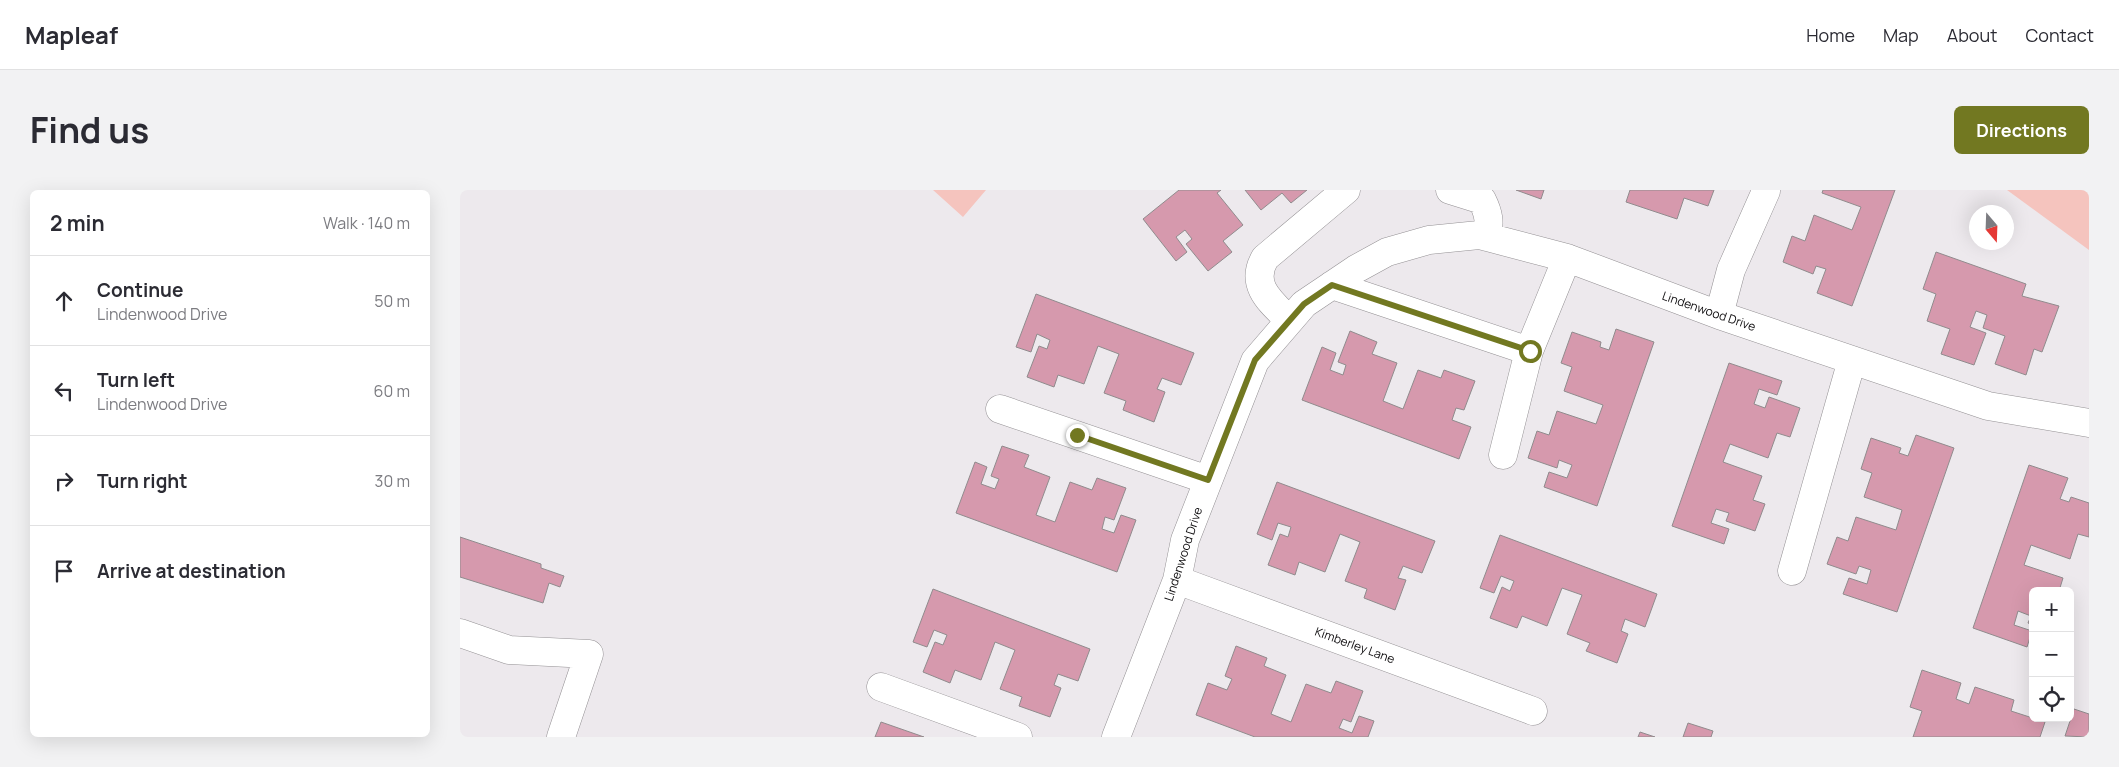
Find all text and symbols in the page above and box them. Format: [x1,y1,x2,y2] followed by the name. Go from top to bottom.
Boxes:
[25,18,118,51] text: Mapleaf
[1806,23,1855,47] text: Home
[1883,23,1919,47] text: Map
[1947,23,1997,47] text: About
[2025,23,2094,47] text: Contact
[30,106,149,154] text: Find us
[1954,106,2089,154] button: Directions
[1969,205,2014,250] north arrow
[50,209,105,237] text: 2 min
[323,212,410,234] text: Walk · 140 m
[97,277,183,303] text: Continue
[50,287,78,315] icon: ahead
[1660,287,1758,335] street label: Lindenwood Drive
[374,290,410,312] text: 50 m
[97,303,227,325] text: Lindenwood Drive
[1519,340,1542,363] route start
[97,367,175,393] text: Turn left
[50,377,78,405] icon: left
[374,380,410,402] text: 60 m
[97,393,227,415] text: Lindenwood Drive
[1066,424,1089,447] route end
[50,467,78,495] icon: right
[97,468,187,494] text: Turn right
[375,470,410,492] text: 30 m
[1160,505,1206,603] street label: Lindenwood Drive
[50,557,78,585] icon: arrive
[97,558,286,584] text: Arrive at destination
[2029,587,2074,722] map controls
[2029,587,2074,632] button: +
[1313,623,1397,667] street label: Kimberley Lane
[2029,632,2074,677] button: −
[2029,677,2074,722] button: locate

